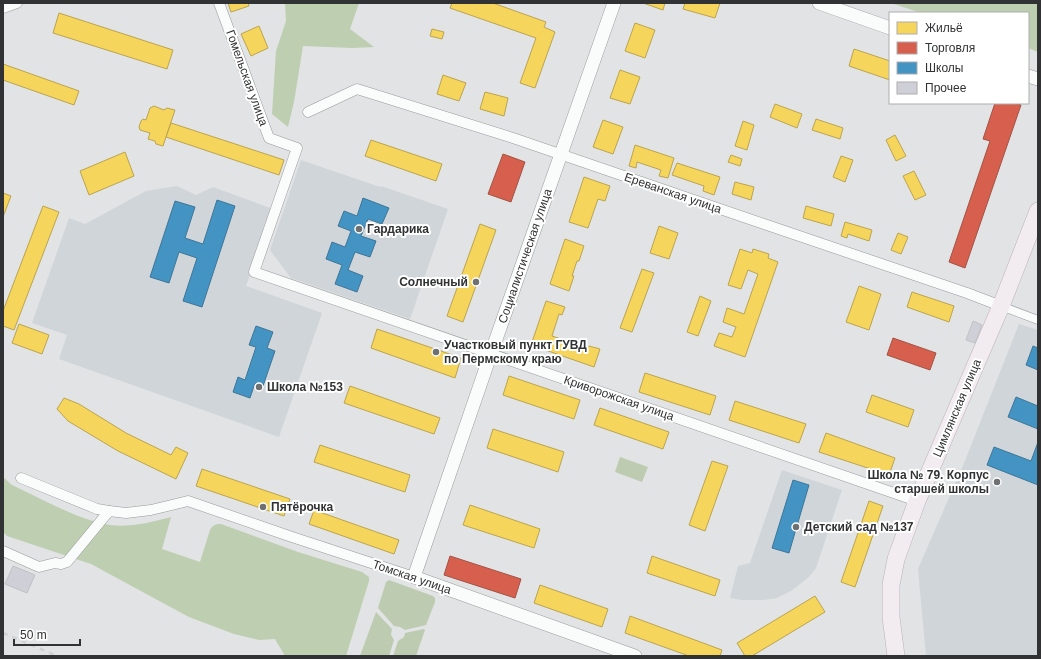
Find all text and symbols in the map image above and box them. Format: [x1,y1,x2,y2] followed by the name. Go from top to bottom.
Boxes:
[889,12,1029,104] legend
[925,21,963,35] text: Жильё
[223,28,271,128] street label: Гомельская улица
[925,41,975,55] text: Торговля
[925,61,963,75] text: Школы
[925,81,967,95] text: Прочее
[623,170,724,216] street label: Ереванская улица
[495,187,555,325] street label: Социалистическая улица
[367,222,429,236] place label: Гардарика
[354,224,364,234] marker: Гардарика
[399,275,468,289] place label: Солнечный
[471,277,481,287] marker: Солнечный
[444,338,587,366] place label: Участковый пункт ГУВД по Пермскому краю
[431,347,441,357] marker: Участковый пункт ГУВД по Пермскому краю
[930,357,984,459] street label: Цимлянская улица
[562,373,676,424] street label: Криворожская улица
[267,380,343,394] place label: Школа №153
[254,382,264,392] marker: Школа №153
[867,468,989,496] place label: Школа № 79. Корпус старшей школы
[992,477,1002,487] marker: Школа № 79. Корпус старшей школы
[271,500,334,514] place label: Пятёрочка
[258,502,268,512] marker: Пятёрочка
[804,520,914,534] place label: Детский сад №137
[791,522,801,532] marker: Детский сад №137
[371,557,454,597] street label: Томская улица
[14,621,80,647] scale bar
[20,628,47,642] text: 50 m

